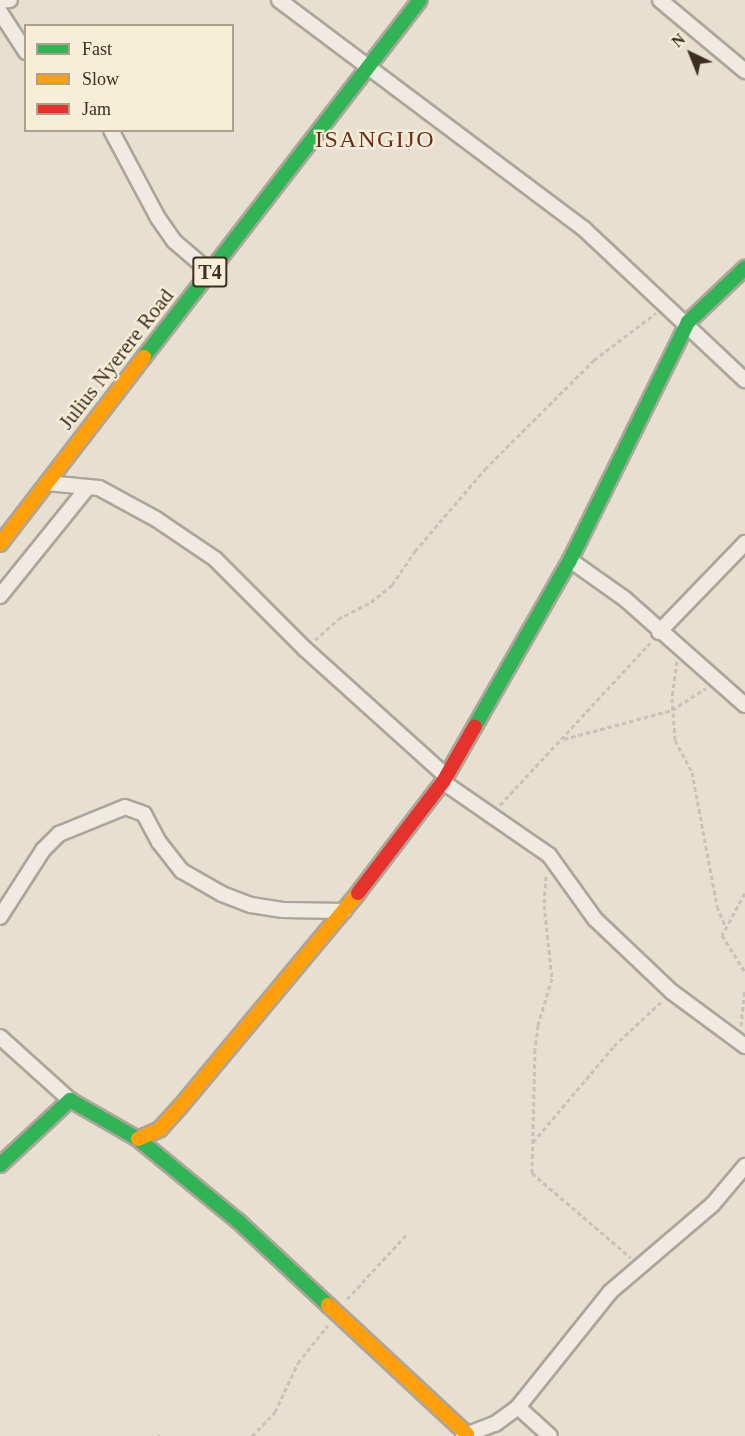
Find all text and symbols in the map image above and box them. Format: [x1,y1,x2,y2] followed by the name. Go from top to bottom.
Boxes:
[24,24,234,132] legend
[661,24,721,84] north arrow
[668,30,688,51] text: N
[82,39,112,59] text: Fast
[82,69,119,89] text: Slow
[82,99,111,119] text: Jam
[315,126,435,154] district label: ISANGIJO
[192,255,228,289] road number: T4
[53,284,179,434] street label: Julius Nyerere Road

